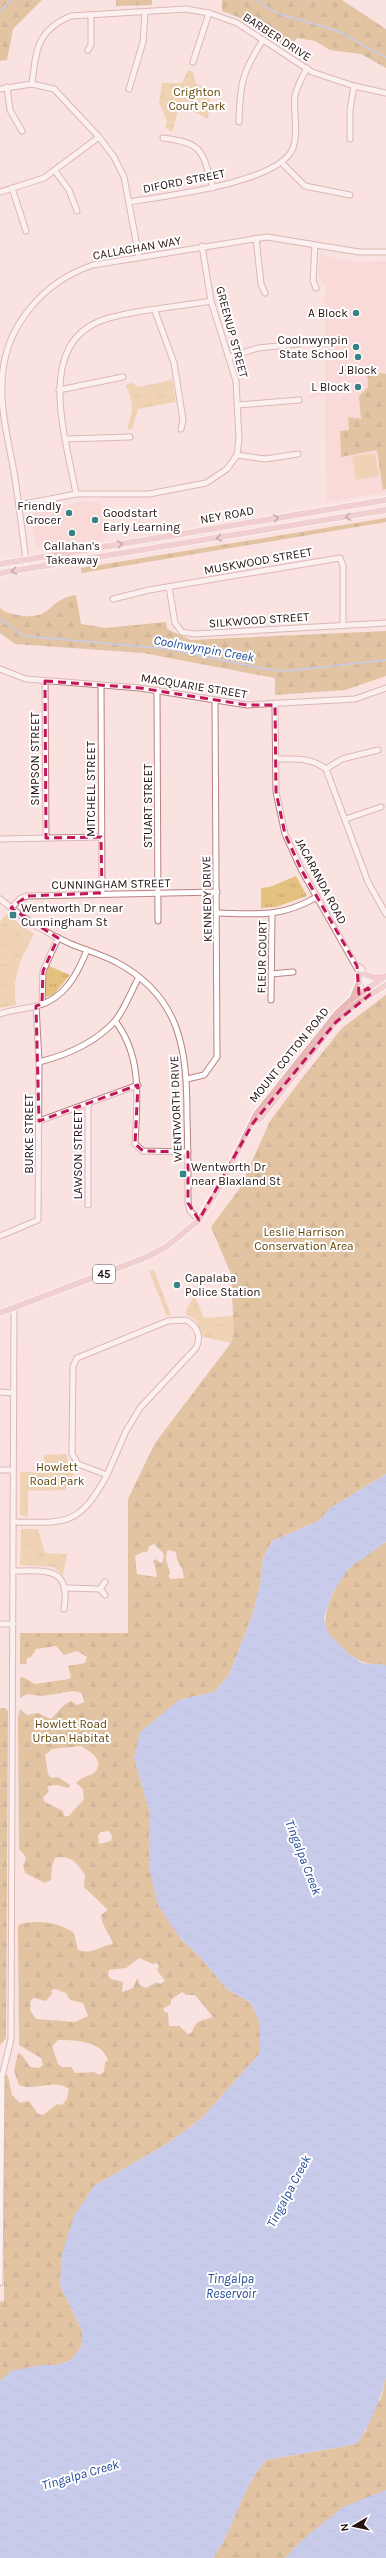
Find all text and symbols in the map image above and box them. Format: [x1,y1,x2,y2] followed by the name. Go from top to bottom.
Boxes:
[240,10,314,64] street label: BARBER DRIVE
[168,85,226,113] park label: Crighton Court Park
[142,166,226,196] street label: DIFORD STREET
[92,233,183,263] street label: CALLAGHAN WAY
[213,285,251,379] street label: GREENUP STREET
[308,306,348,320] place label: A Block
[351,308,361,318] marker: A Block
[278,333,348,361] place label: Coolnwynpin State School
[351,342,361,352] marker: Coolnwynpin State School
[353,352,363,362] marker: J Block
[339,363,377,377] place label: J Block
[311,380,350,394] place label: L Block
[353,382,363,392] marker: L Block
[17,499,62,527] place label: Friendly Grocer
[199,503,255,527] street label: NEY ROAD
[103,506,180,534] place label: Goodstart Early Learning
[64,508,74,518] marker: Friendly Grocer
[344,512,351,520] one-way arrow
[273,514,279,523] one-way arrow
[90,515,100,525] marker: Goodstart Early Learning
[67,528,77,538] marker: Callahan's Takeaway
[216,533,222,542] one-way arrow
[44,539,100,567] place label: Callahan's Takeaway
[117,540,123,549] one-way arrow
[203,545,313,577] street label: MUSKWOOD STREET
[11,566,17,575] one-way arrow
[208,610,310,630] street label: SILKWOOD STREET
[152,632,256,665] water label: Coolnwynpin Creek
[140,671,248,701] street label: MACQUARIE STREET
[28,712,42,806] street label: SIMPSON STREET
[84,741,98,837] street label: MITCHELL STREET
[141,764,155,848] street label: STUART STREET
[292,835,350,927] street label: JACARANDA ROAD
[199,856,215,942] street label: KENNEDY DRIVE
[51,876,171,892] street label: CUNNINGHAM STREET
[21,901,124,929] place label: Wentworth Dr near Cunningham St
[8,910,18,920] marker: Wentworth Dr near Cunningham St
[254,920,270,994] street label: FLEUR COURT
[246,1004,332,1106] street label: MOUNT COTTON ROAD
[167,1056,185,1162] street label: WENTWORTH DRIVE
[22,1094,36,1174] street label: BURKE STREET
[71,1110,85,1200] street label: LAWSON STREET
[191,1160,281,1188] place label: Wentworth Dr near Blaxland St
[178,1169,188,1179] marker: Wentworth Dr near Blaxland St
[254,1225,354,1253] park label: Leslie Harrison Conservation Area
[93,1265,115,1283] road number: 45
[185,1271,261,1299] place label: Capalaba Police Station
[172,1280,182,1290] marker: Capalaba Police Station
[30,1460,85,1488] park label: Howlett Road Park
[33,1717,110,1745] park label: Howlett Road Urban Habitat
[282,1817,325,1897] water label: Tingalpa Creek
[263,2152,314,2230] water label: Tingalpa Creek
[206,2271,257,2301] water label: Tingalpa Reservoir
[40,2456,121,2493] water label: Tingalpa Creek
[334,2506,374,2546] north arrow
[338,2523,352,2532] text: N

